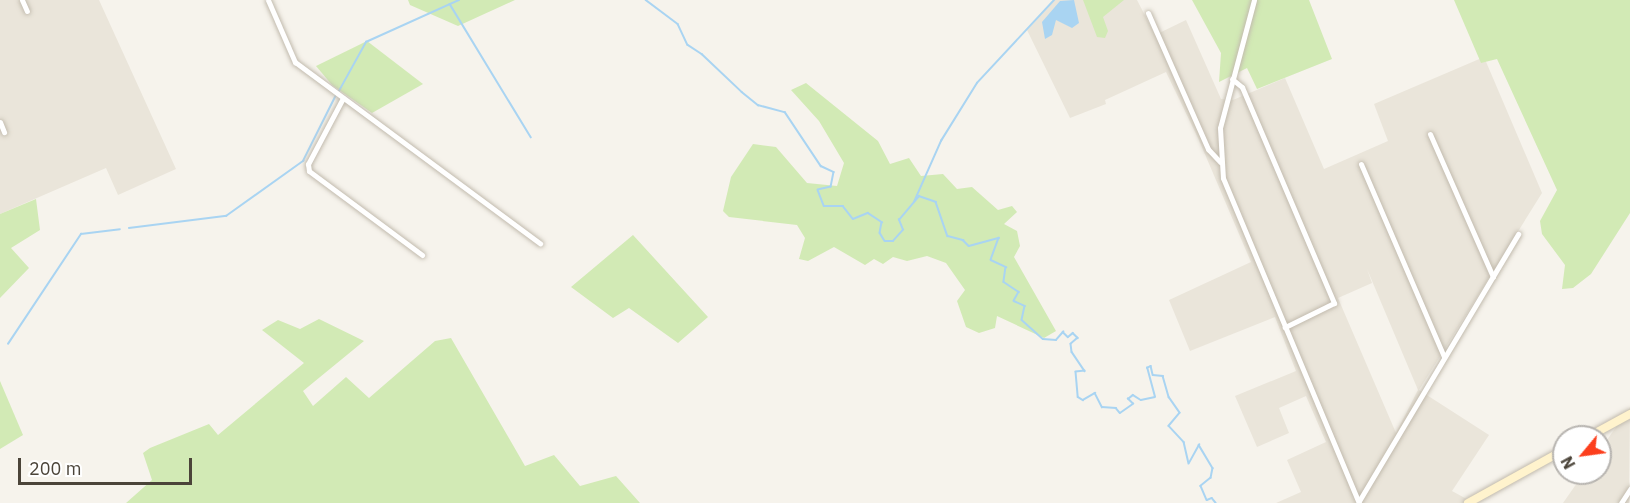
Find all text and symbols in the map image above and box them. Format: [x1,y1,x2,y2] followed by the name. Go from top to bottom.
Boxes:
[1552,425,1612,485] north arrow
[21,446,195,484] scale bar
[1556,453,1580,473] text: N
[29,457,81,480] text: 200 m

